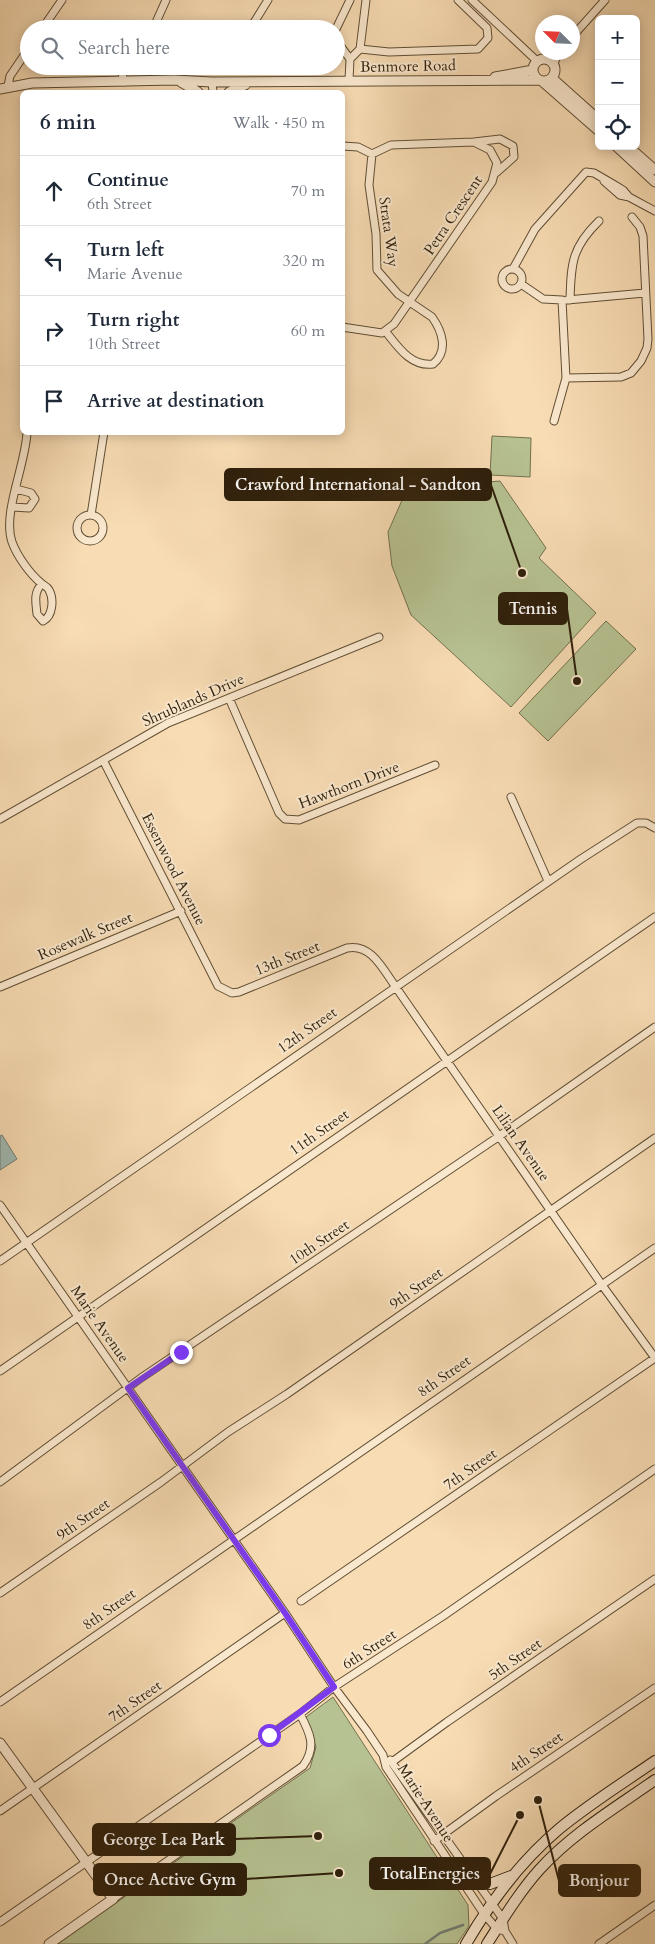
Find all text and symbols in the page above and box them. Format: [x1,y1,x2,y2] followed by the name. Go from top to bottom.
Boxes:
[535,15,580,60] north arrow
[595,15,640,150] map controls
[595,15,640,60] button: +
[20,20,345,75] search box
[38,34,66,62] icon: search
[78,35,170,61] text: Search here
[360,55,456,77] street label: Benmore Road
[595,60,640,105] button: −
[595,105,640,150] button: locate
[40,108,96,137] text: 6 min
[233,112,325,134] text: Walk · 450 m
[87,167,169,193] text: Continue
[419,171,487,259] street label: Petra Crescent
[40,177,68,205] icon: ahead
[291,180,325,202] text: 70 m
[87,193,152,215] text: 6th Street
[374,196,404,268] street label: Strata Way
[87,237,164,263] text: Turn left
[40,247,68,275] icon: left
[283,250,325,272] text: 320 m
[87,263,183,285] text: Marie Avenue
[87,307,179,333] text: Turn right
[40,317,68,345] icon: right
[291,320,325,342] text: 60 m
[87,333,160,355] text: 10th Street
[40,387,68,415] icon: arrive
[87,388,264,414] text: Arrive at destination
[225,469,491,500] callout: Crawford International - Sandton
[235,474,482,496] text: Crawford International - Sandton
[499,593,567,624] callout: Tennis
[509,598,557,620] text: Tennis
[139,668,247,731] street label: Shrublands Drive
[296,757,402,813] street label: Hawthorn Drive
[137,809,211,929] street label: Essenwood Avenue
[35,907,136,965] street label: Rosewalk Street
[252,936,323,980] street label: 13th Street
[273,1002,341,1058] street label: 12th Street
[487,1101,555,1185] street label: Lilian Avenue
[285,1104,353,1160] street label: 11th Street
[285,1214,353,1269] street label: 10th Street
[385,1262,447,1314] street label: 9th Street
[66,1281,134,1367] street label: Marie Avenue
[170,1341,193,1364] route end
[413,1350,475,1402] street label: 8th Street
[439,1443,501,1495] street label: 7th Street
[52,1493,114,1545] street label: 9th Street
[78,1583,140,1635] street label: 8th Street
[338,1624,400,1674] street label: 6th Street
[484,1633,546,1685] street label: 5th Street
[104,1675,166,1727] street label: 7th Street
[258,1724,281,1747] route start
[505,1727,567,1777] street label: 4th Street
[393,1760,459,1846] street label: Marie Avenue
[93,1824,235,1855] callout: George Lea Park
[103,1829,225,1851] text: George Lea Park
[370,1858,490,1889] callout: TotalEnergies
[380,1863,480,1885] text: TotalEnergies
[94,1864,246,1895] callout: Once Active Gym
[559,1865,640,1896] callout: Bonjour
[104,1869,236,1891] text: Once Active Gym
[569,1870,630,1892] text: Bonjour

